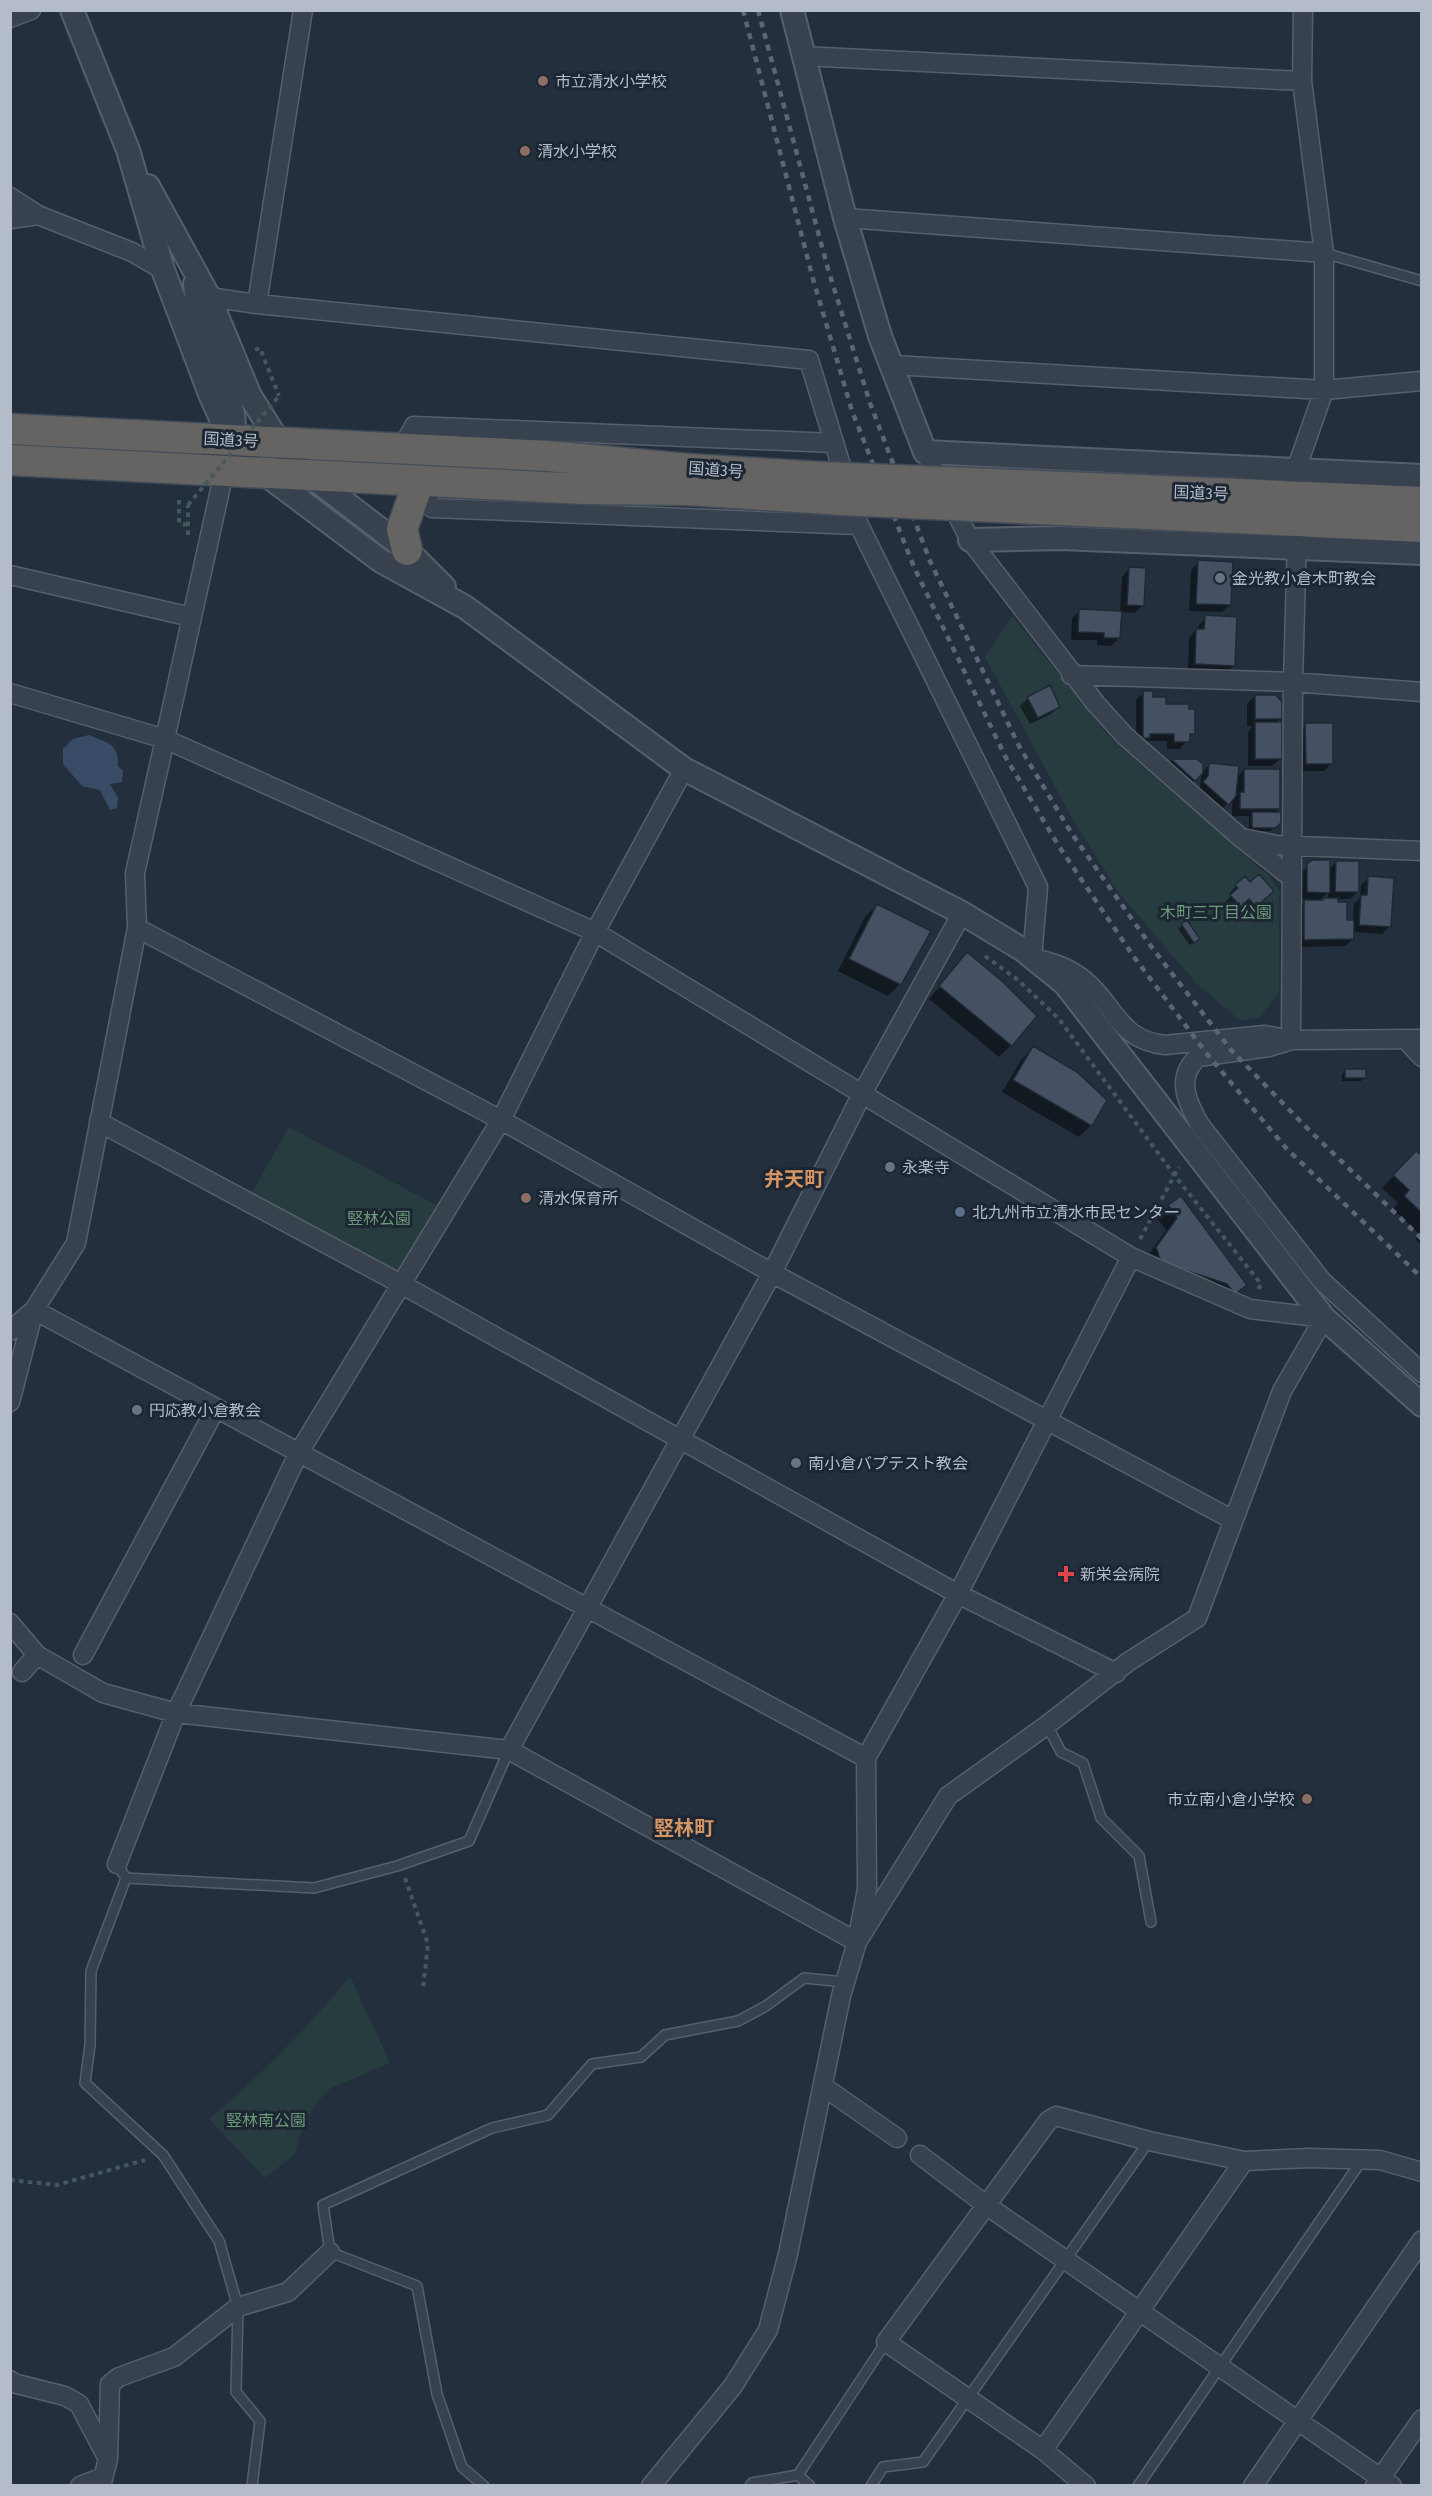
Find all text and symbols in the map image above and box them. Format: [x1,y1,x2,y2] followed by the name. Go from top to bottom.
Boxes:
[555,72,667,91] place label: 市立清水小学校
[536,74,550,88] marker: 市立清水小学校
[537,142,617,161] place label: 清水小学校
[518,144,532,158] marker: 清水小学校
[203,429,259,451] street label: 国道3号
[688,459,744,481] street label: 国道3号
[1173,483,1229,503] street label: 国道3号
[1232,569,1376,588] place label: 金光教小倉木町教会
[1213,571,1227,585] marker: 金光教小倉木町教会
[1160,903,1272,922] park label: 木町三丁目公園
[902,1158,950,1177] place label: 永楽寺
[883,1160,897,1174] marker: 永楽寺
[764,1167,824,1191] district label: 弁天町
[538,1189,618,1208] place label: 清水保育所
[519,1191,533,1205] marker: 清水保育所
[972,1203,1180,1222] place label: 北九州市立清水市民センター
[953,1205,967,1219] marker: 北九州市立清水市民センター
[347,1209,411,1228] park label: 竪林公園
[149,1401,261,1420] place label: 円応教小倉教会
[130,1403,144,1417] marker: 円応教小倉教会
[808,1454,968,1473] place label: 南小倉バプテスト教会
[789,1456,803,1470] marker: 南小倉バプテスト教会
[1057,1565,1075,1583] marker: 新栄会病院
[1080,1565,1160,1584] place label: 新栄会病院
[1167,1790,1295,1809] place label: 市立南小倉小学校
[1300,1792,1314,1806] marker: 市立南小倉小学校
[654,1816,714,1840] district label: 竪林町
[226,2111,306,2130] park label: 竪林南公園

